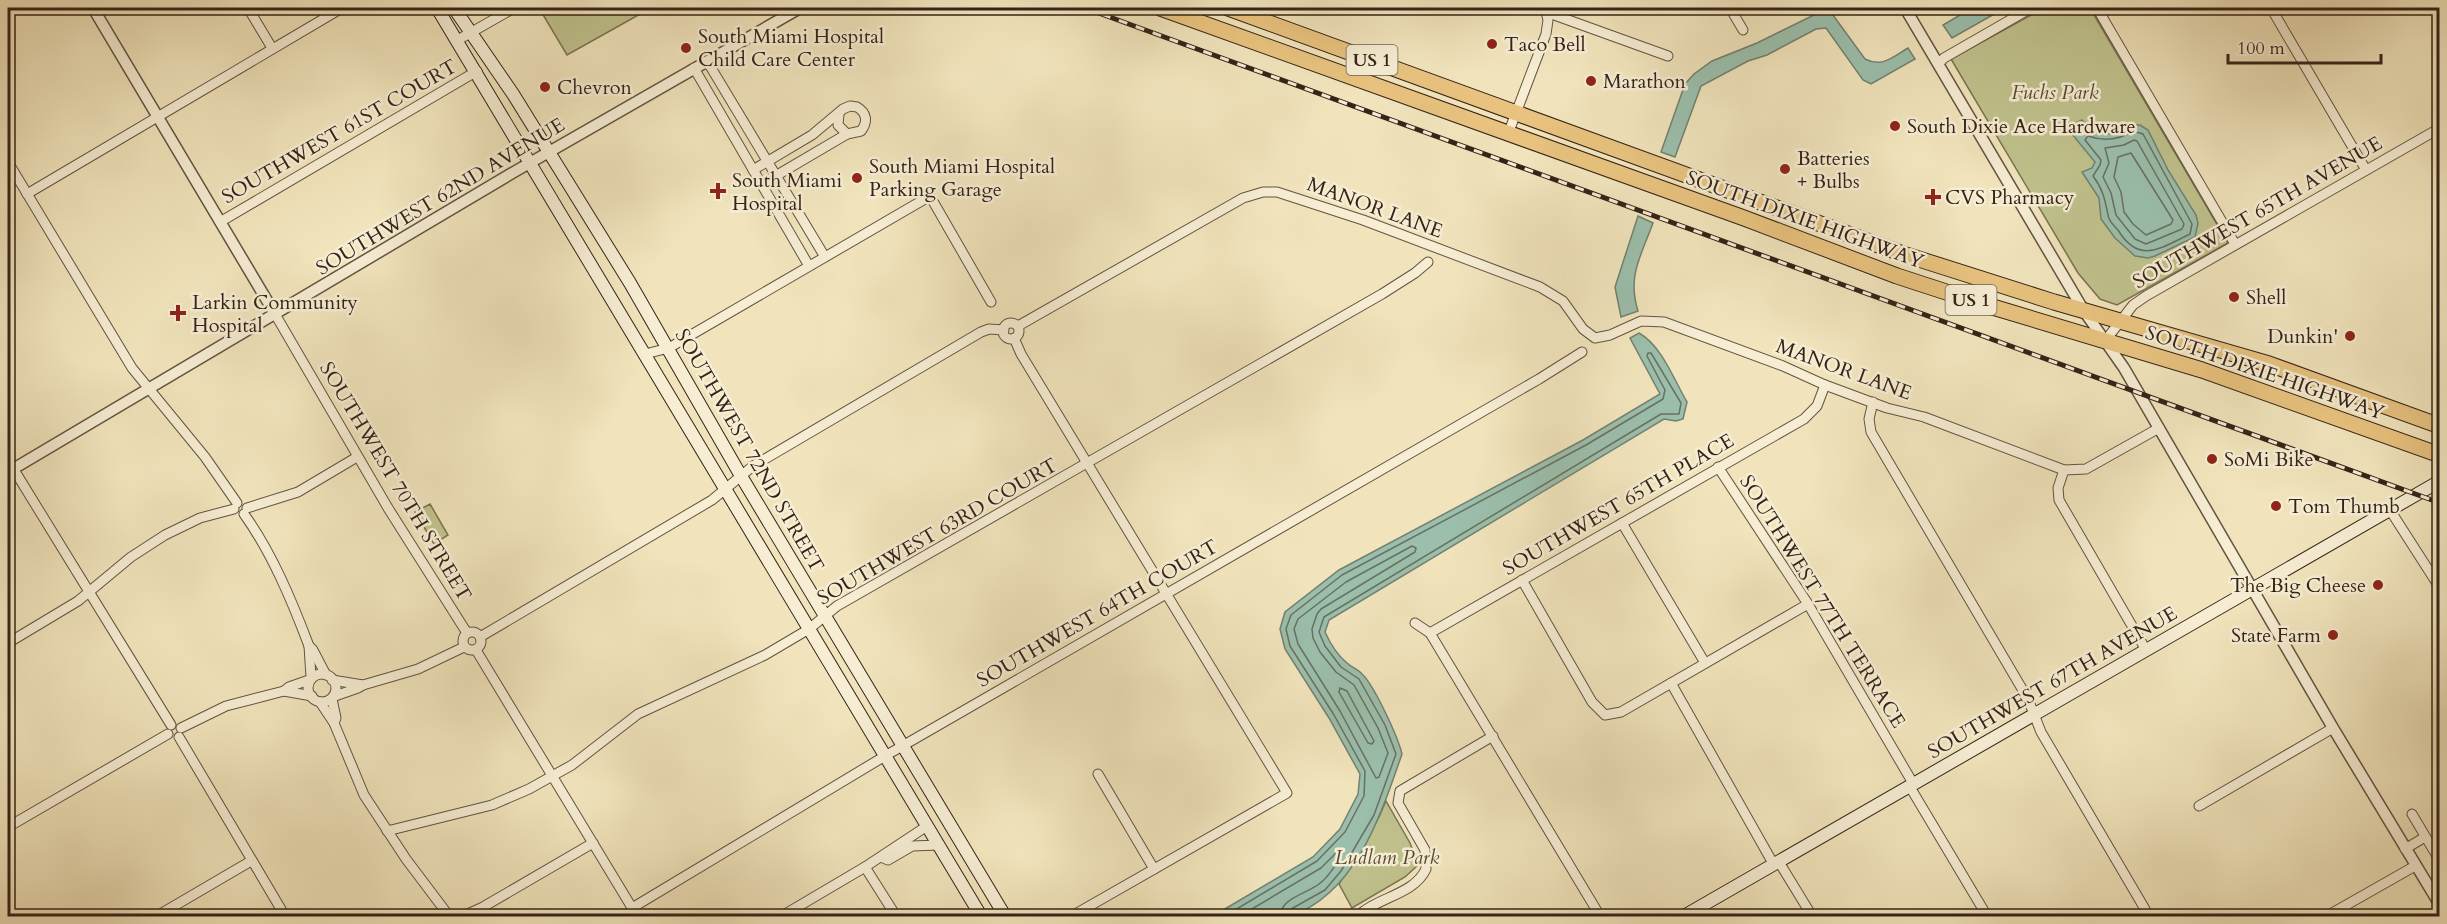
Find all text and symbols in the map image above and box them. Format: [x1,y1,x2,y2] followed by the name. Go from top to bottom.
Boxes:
[698,23,884,73] place label: South Miami Hospital Child Care Center
[2228,27,2381,65] scale bar
[1504,31,1585,58] place label: Taco Bell
[2237,36,2285,61] text: 100 m
[1485,37,1499,51] marker: Taco Bell
[679,41,693,55] marker: South Miami Hospital Child Care Center
[1346,45,1398,75] road number: US 1
[217,53,462,210] street label: SOUTHWEST 61ST COURT
[1603,68,1687,95] place label: Marathon
[557,74,633,101] place label: Chevron
[1584,74,1598,88] marker: Marathon
[2011,79,2099,106] park label: Fuchs Park
[538,80,552,94] marker: Chevron
[311,111,570,282] street label: SOUTHWEST 62ND AVENUE
[1907,113,2136,140] place label: South Dixie Ace Hardware
[1888,119,1902,133] marker: South Dixie Ace Hardware
[2128,130,2387,295] street label: SOUTHWEST 65TH AVENUE
[1797,145,1870,195] place label: Batteries + Bulbs
[869,153,1055,203] place label: South Miami Hospital Parking Garage
[1778,162,1792,176] marker: Batteries + Bulbs
[1682,164,1927,275] street label: SOUTH DIXIE HIGHWAY
[732,167,842,217] place label: South Miami Hospital
[1303,170,1446,245] street label: MANOR LANE
[850,171,864,185] marker: South Miami Hospital Parking Garage
[709,182,727,200] marker: South Miami Hospital
[1945,184,2075,211] place label: CVS Pharmacy
[1926,190,1940,204] marker: CVS Pharmacy
[2246,284,2286,311] place label: Shell
[1946,285,1996,315] road number: US 1
[192,289,358,339] place label: Larkin Community Hospital
[2227,290,2241,304] marker: Shell
[169,304,187,322] marker: Larkin Community Hospital
[2142,319,2388,426] street label: SOUTH DIXIE HIGHWAY
[2267,323,2338,350] place label: Dunkin'
[669,324,831,577] street label: SOUTHWEST 72ND STREET
[2343,329,2357,343] marker: Dunkin'
[1772,332,1915,407] street label: MANOR LANE
[313,357,478,606] street label: SOUTHWEST 70TH STREET
[1498,427,1739,582] street label: SOUTHWEST 65TH PLACE
[2224,446,2314,473] place label: SoMi Bike
[812,451,1062,611] street label: SOUTHWEST 63RD COURT
[2205,452,2219,466] marker: SoMi Bike
[1733,470,1912,733] street label: SOUTHWEST 77TH TERRACE
[2288,493,2400,520] place label: Tom Thumb
[2269,499,2283,513] marker: Tom Thumb
[972,533,1223,694] street label: SOUTHWEST 64TH COURT
[2230,572,2366,599] place label: The Big Cheese
[2371,578,2385,592] marker: The Big Cheese
[1923,600,2182,765] street label: SOUTHWEST 67TH AVENUE
[2231,622,2321,649] place label: State Farm
[2326,628,2340,642] marker: State Farm
[1335,844,1440,871] park label: Ludlam Park

